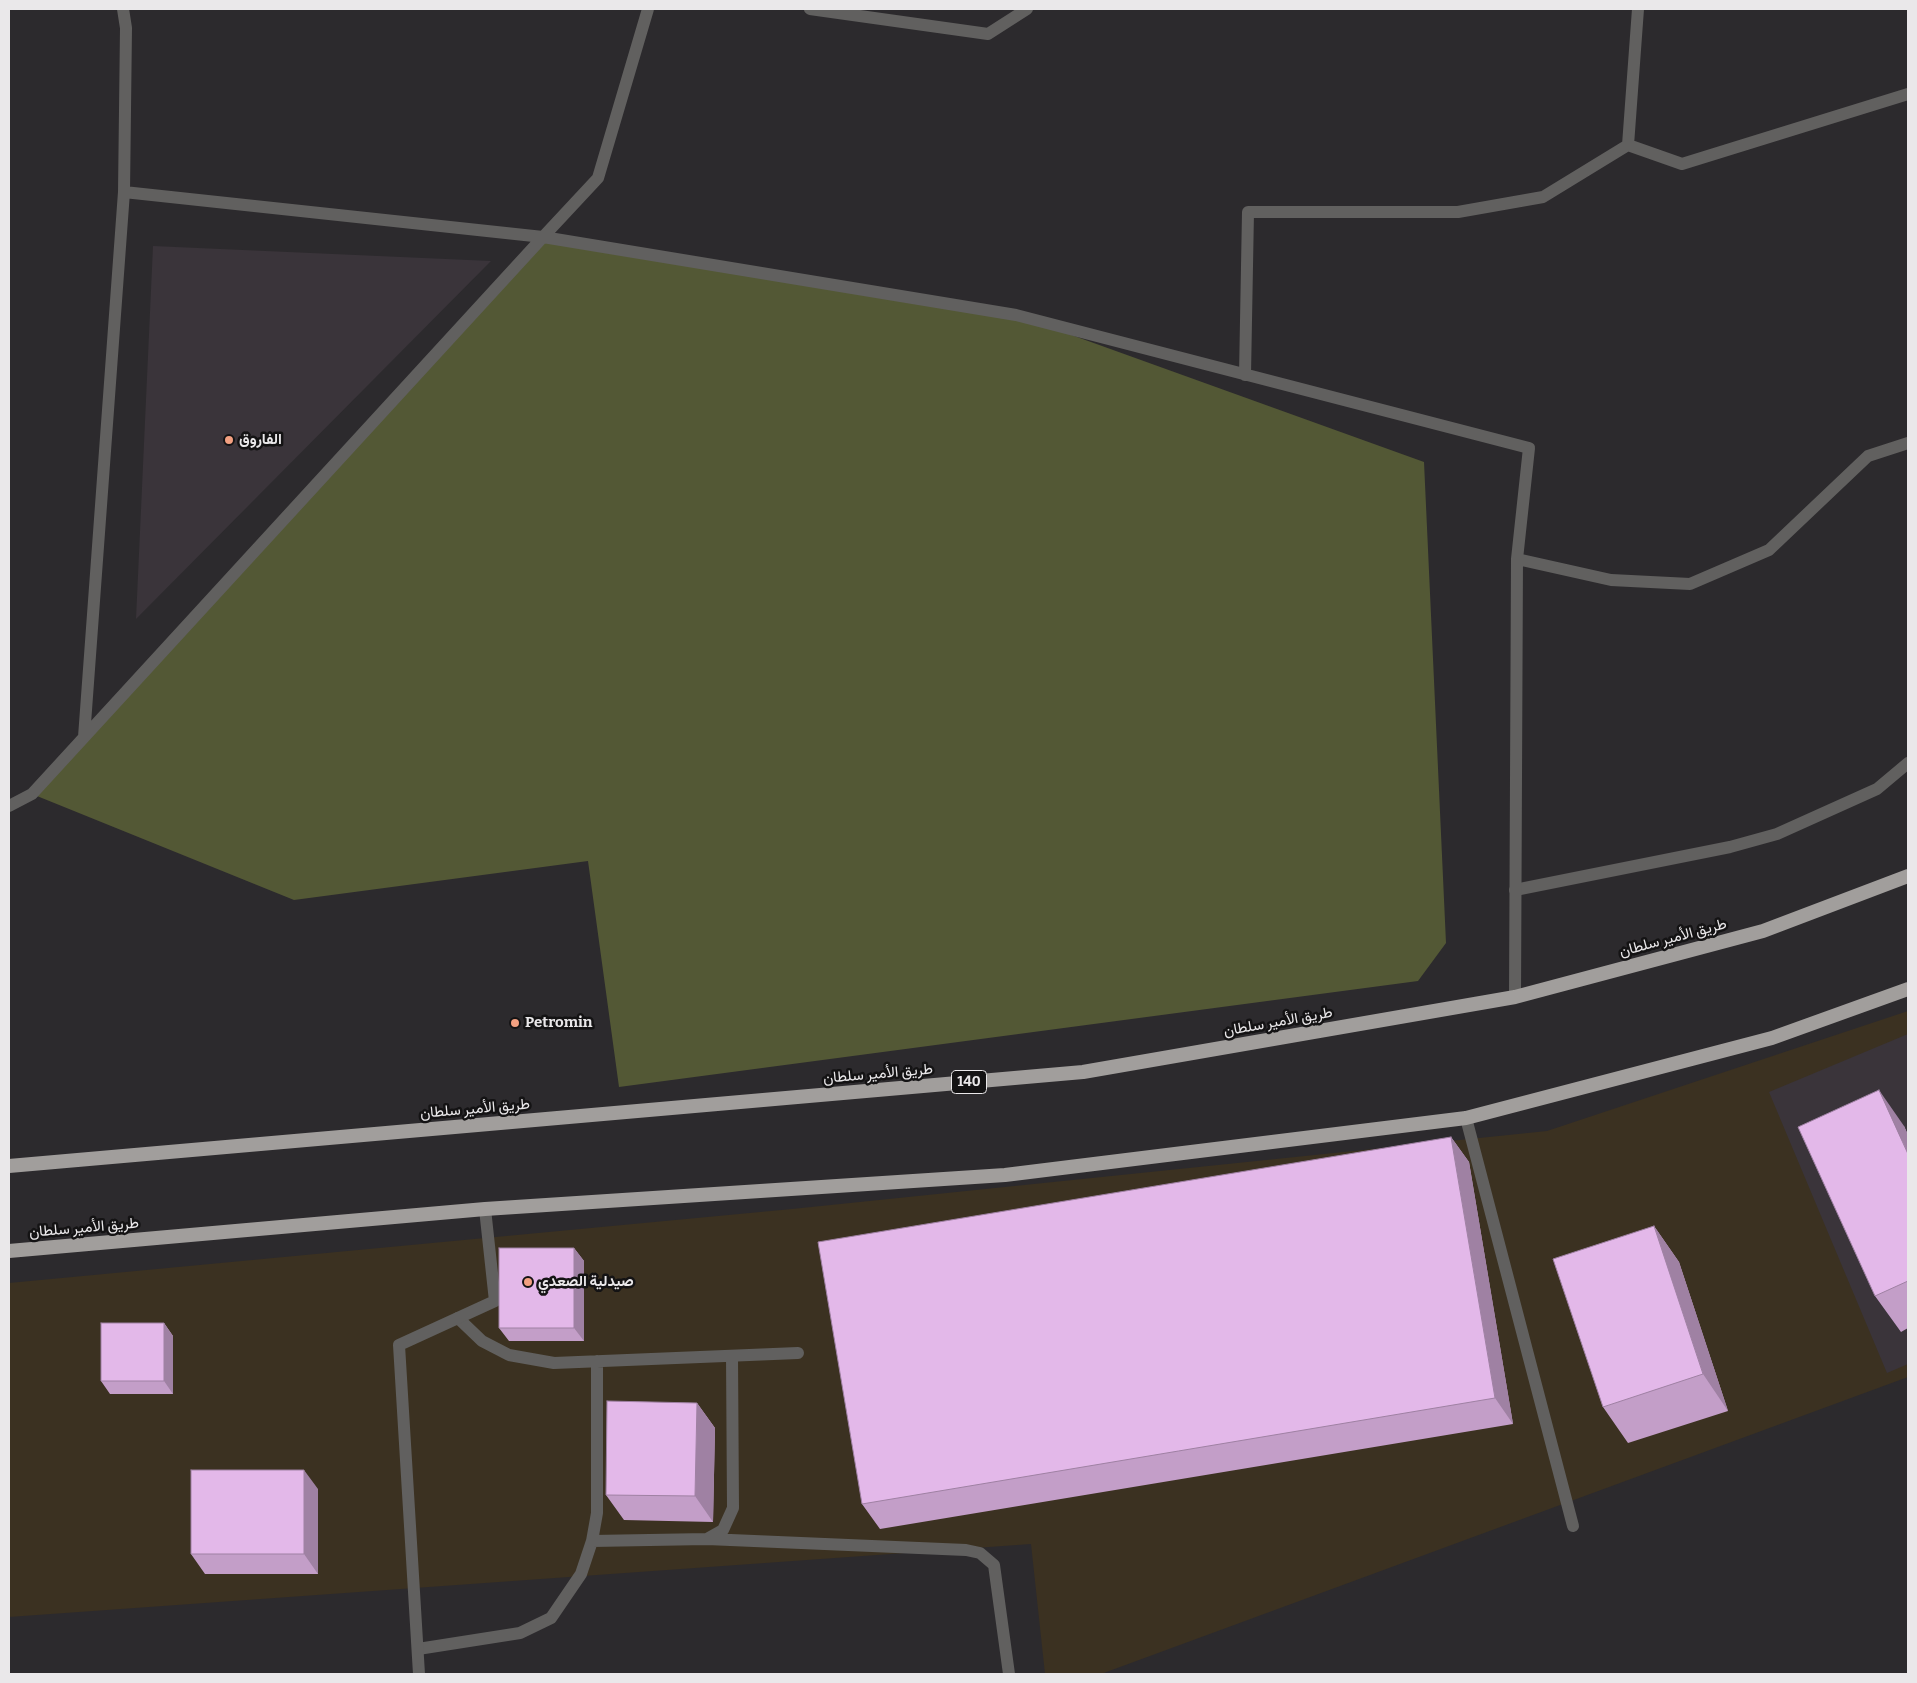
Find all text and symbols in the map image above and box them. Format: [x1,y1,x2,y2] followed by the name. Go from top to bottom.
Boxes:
[239,431,282,449] place label: الفاروق
[223,434,235,446] marker: الفاروق
[1617,915,1729,961] street label: طريق الأمير سلطان
[1222,1004,1334,1040] street label: طريق الأمير سلطان
[525,1014,592,1032] place label: Petromin
[509,1017,521,1029] marker: Petromin
[822,1060,934,1088] street label: طريق الأمير سلطان
[952,1070,986,1094] road number: 140
[419,1095,531,1123] street label: طريق الأمير سلطان
[28,1214,140,1242] street label: طريق الأمير سلطان
[538,1273,634,1291] place label: صيدلية الصعدي
[522,1276,534,1288] marker: صيدلية الصعدي

